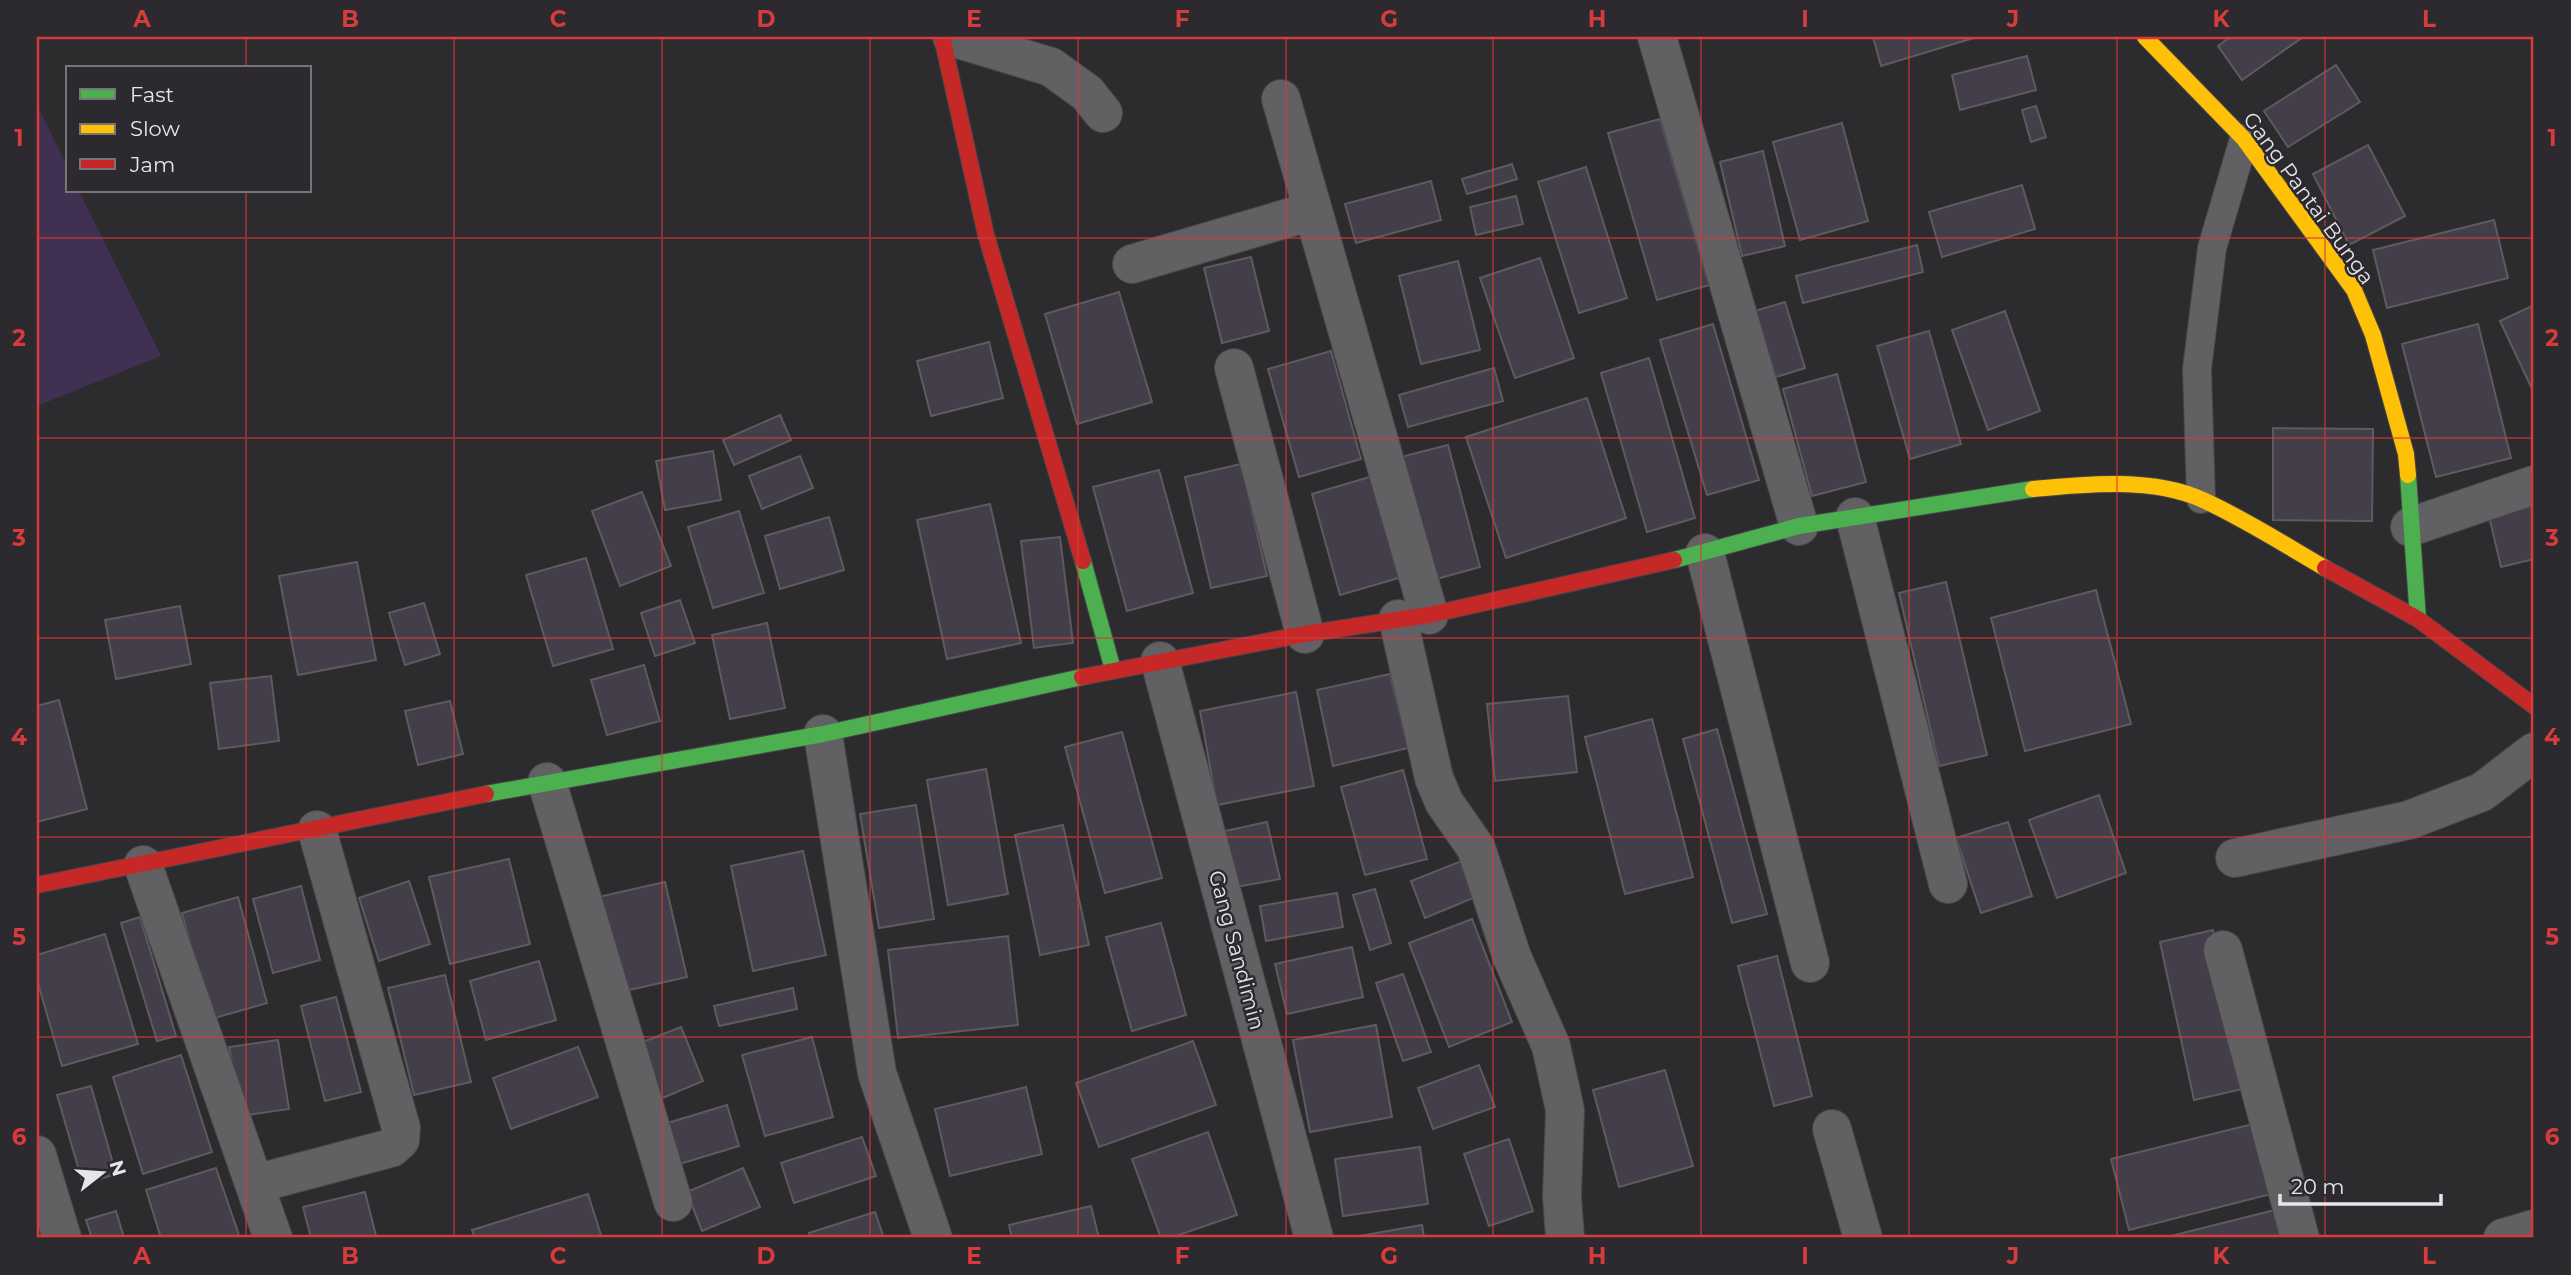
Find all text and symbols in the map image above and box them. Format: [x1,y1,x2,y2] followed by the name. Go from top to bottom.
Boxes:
[132,5,151,33] text: A
[341,5,359,33] text: B
[550,5,567,33] text: C
[757,5,776,33] text: D
[966,5,982,33] text: E
[1175,5,1190,33] text: F
[1380,5,1398,33] text: G
[1588,5,1606,33] text: H
[1801,5,1809,33] text: I
[2006,5,2019,33] text: J
[2212,5,2230,33] text: K
[2422,5,2436,33] text: L
[66,66,312,192] legend
[130,82,174,107] text: Fast
[2238,107,2380,289] street label: Gang Pantai Bunga
[130,116,180,141] text: Slow
[14,124,24,152] text: 1
[2547,124,2557,152] text: 1
[129,152,175,177] text: Jam
[12,324,26,352] text: 2
[2545,324,2559,352] text: 2
[11,524,26,552] text: 3
[2544,524,2559,552] text: 3
[11,723,27,751] text: 4
[2544,723,2560,751] text: 4
[1204,867,1270,1033] street label: Gang Sandimin
[12,923,26,951] text: 5
[2545,923,2559,951] text: 5
[12,1123,27,1151] text: 6
[2545,1123,2560,1151] text: 6
[66,1138,136,1208] north arrow
[105,1157,131,1179] text: N
[2280,1163,2442,1207] scale bar
[2291,1174,2345,1199] text: 20 m
[132,1242,151,1270] text: A
[341,1242,359,1270] text: B
[550,1242,567,1270] text: C
[757,1242,776,1270] text: D
[966,1242,982,1270] text: E
[1175,1242,1190,1270] text: F
[1380,1242,1398,1270] text: G
[1588,1242,1606,1270] text: H
[1801,1242,1809,1270] text: I
[2006,1242,2019,1270] text: J
[2212,1242,2230,1270] text: K
[2422,1242,2436,1270] text: L

